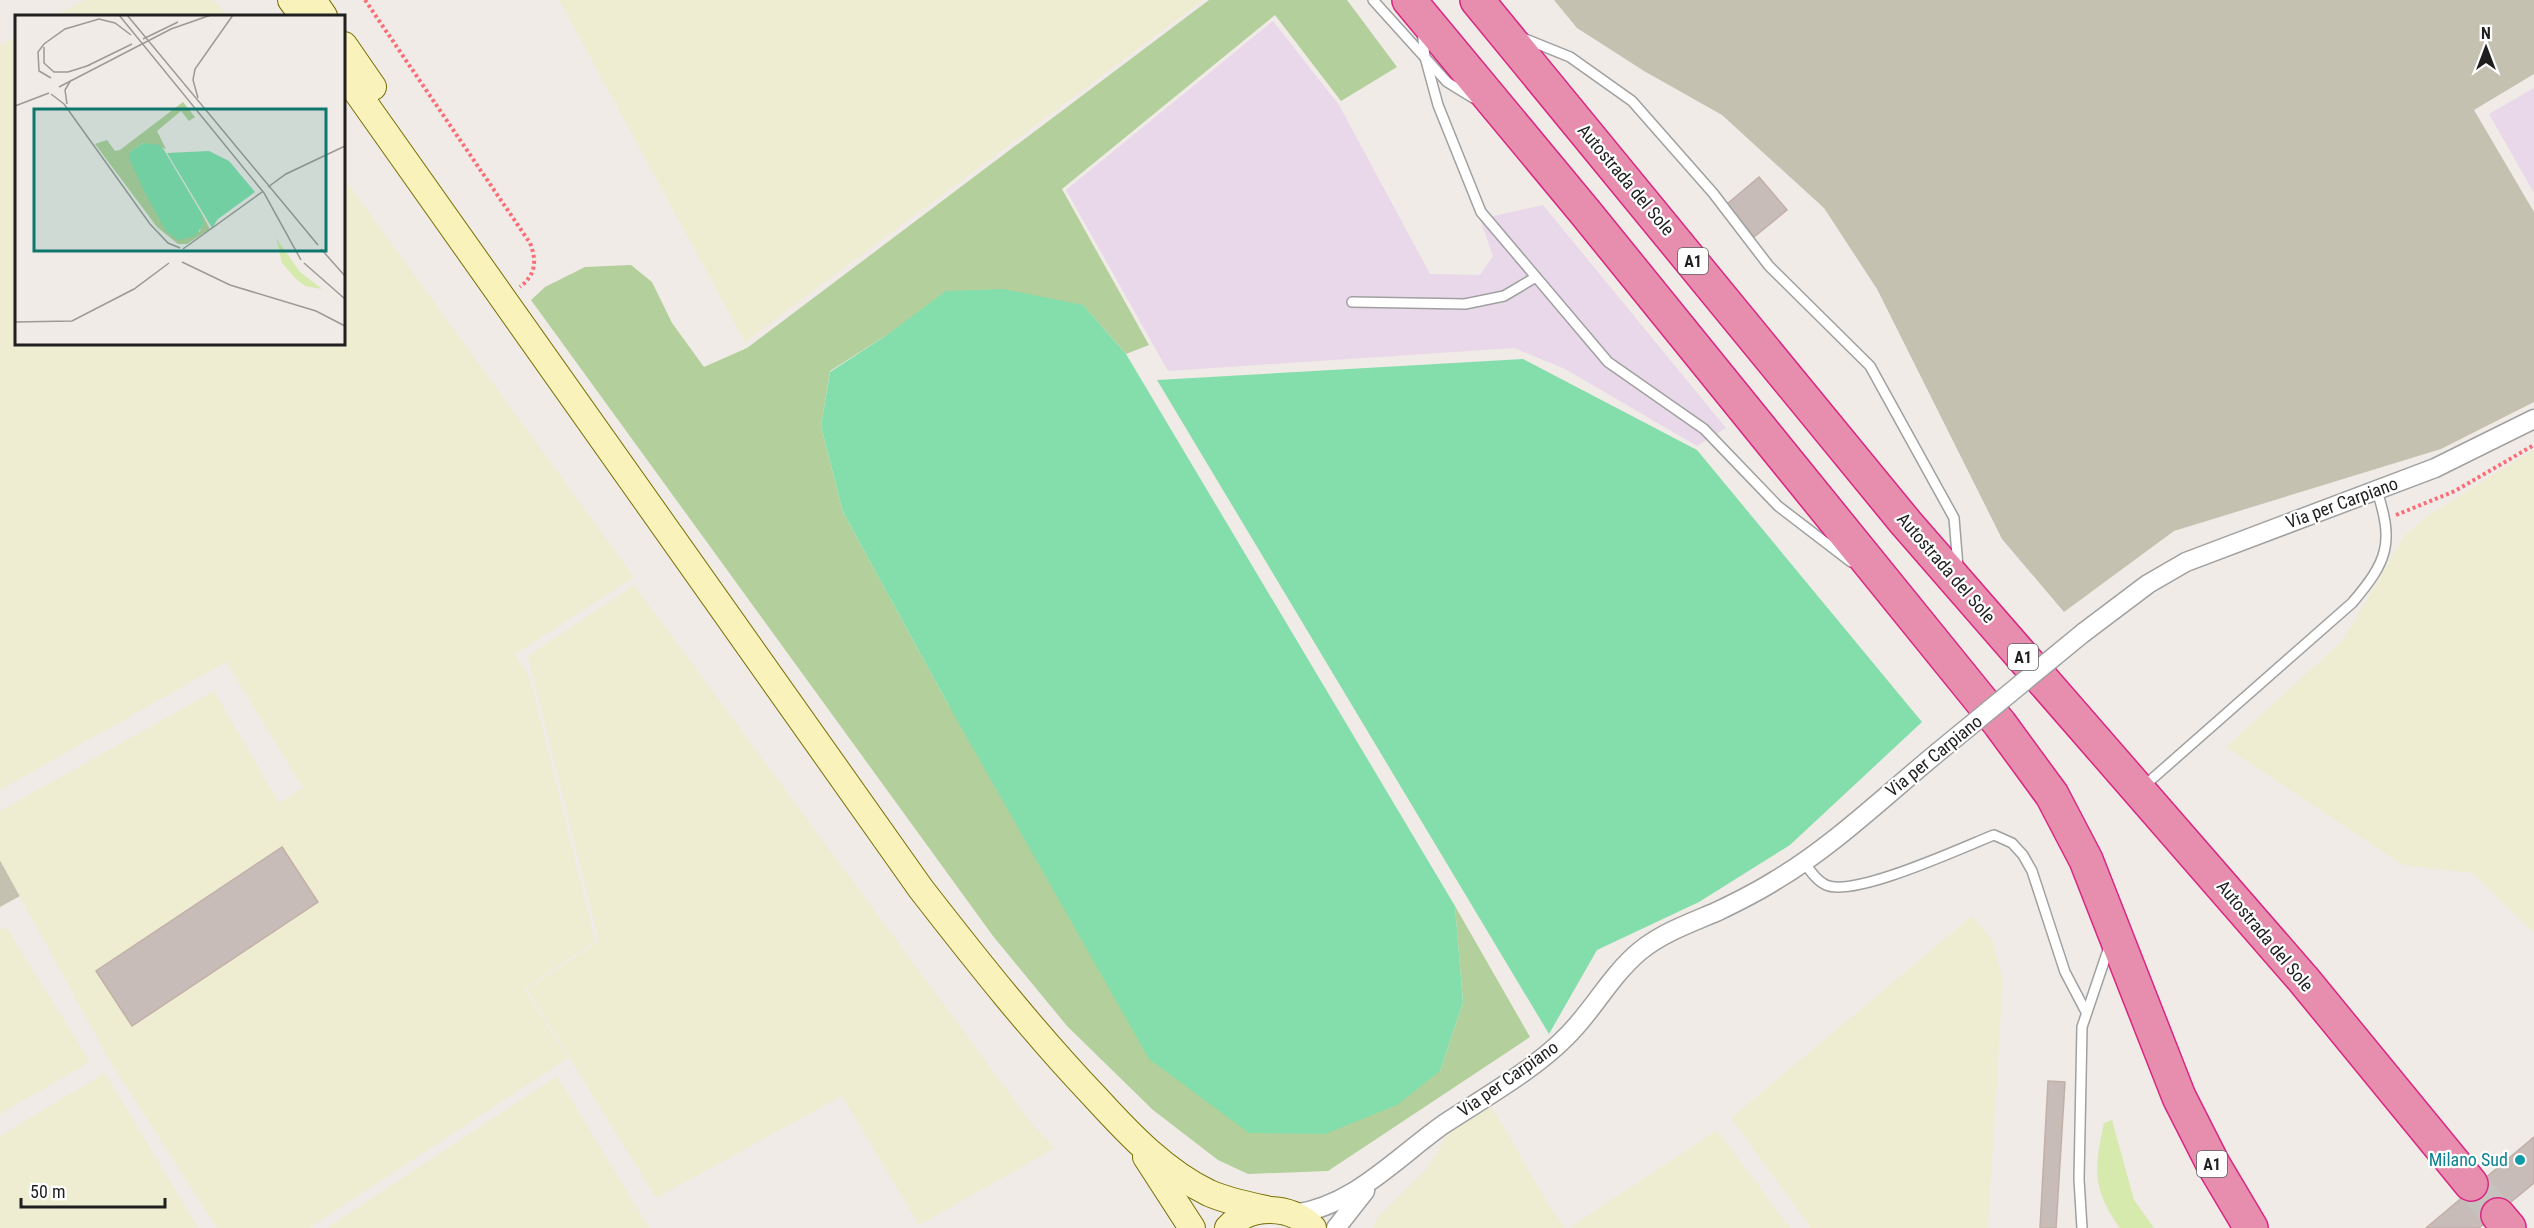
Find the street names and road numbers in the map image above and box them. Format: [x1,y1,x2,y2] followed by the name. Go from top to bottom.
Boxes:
[1574,120,1679,240] street label: Autostrada del Sole
[1678,248,1708,274] road number: A1
[2283,473,2401,533] street label: Via per Carpiano
[1893,508,2000,627] street label: Autostrada del Sole
[2008,644,2038,670] road number: A1
[1881,710,1986,801] street label: Via per Carpiano
[2213,876,2318,996] street label: Autostrada del Sole
[1454,1036,1562,1121] street label: Via per Carpiano
[2197,1151,2227,1177] road number: A1

